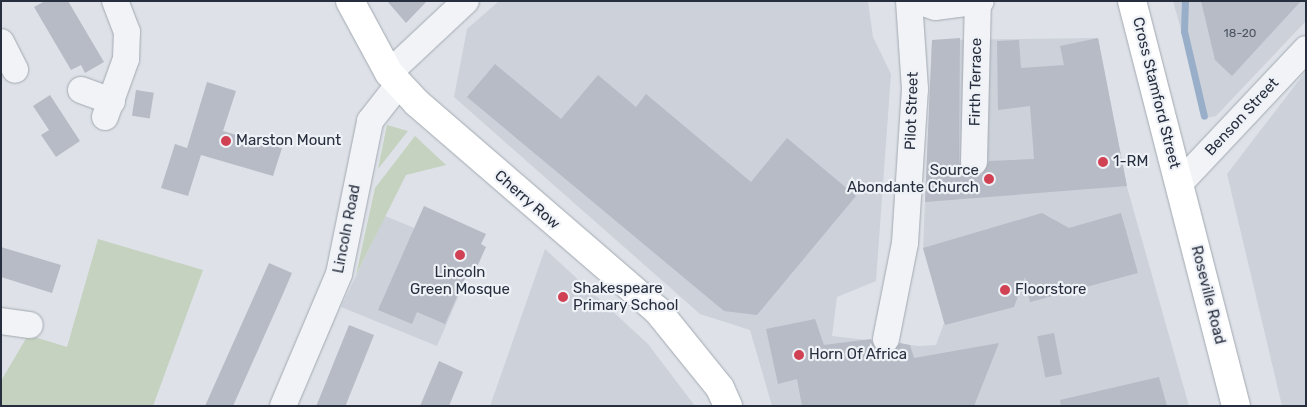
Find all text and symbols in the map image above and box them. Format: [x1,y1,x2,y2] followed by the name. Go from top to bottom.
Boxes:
[1128,15,1184,171] street label: Cross Stamford Street
[1224,27,1256,41] house number: 18-20
[966,38,986,126] street label: Firth Terrace
[902,72,922,150] street label: Pilot Street
[1201,74,1283,160] street label: Benson Street
[236,132,341,150] place label: Marston Mount
[220,135,232,147] marker: Marston Mount
[1113,153,1148,171] place label: 1-RM
[1097,156,1109,168] marker: 1-RM
[847,161,979,196] place label: Source Abondante Church
[491,167,563,233] street label: Cherry Row
[983,173,995,185] marker: Source Abondante Church
[330,183,364,275] street label: Lincoln Road
[1187,244,1229,346] street label: Roseville Road
[454,249,466,261] marker: Lincoln Green Mosque
[410,263,510,298] place label: Lincoln Green Mosque
[573,279,679,314] place label: Shakespeare Primary School
[1015,281,1086,299] place label: Floorstore
[999,284,1011,296] marker: Floorstore
[557,291,569,303] marker: Shakespeare Primary School
[809,346,908,364] place label: Horn Of Africa
[793,349,805,361] marker: Horn Of Africa

